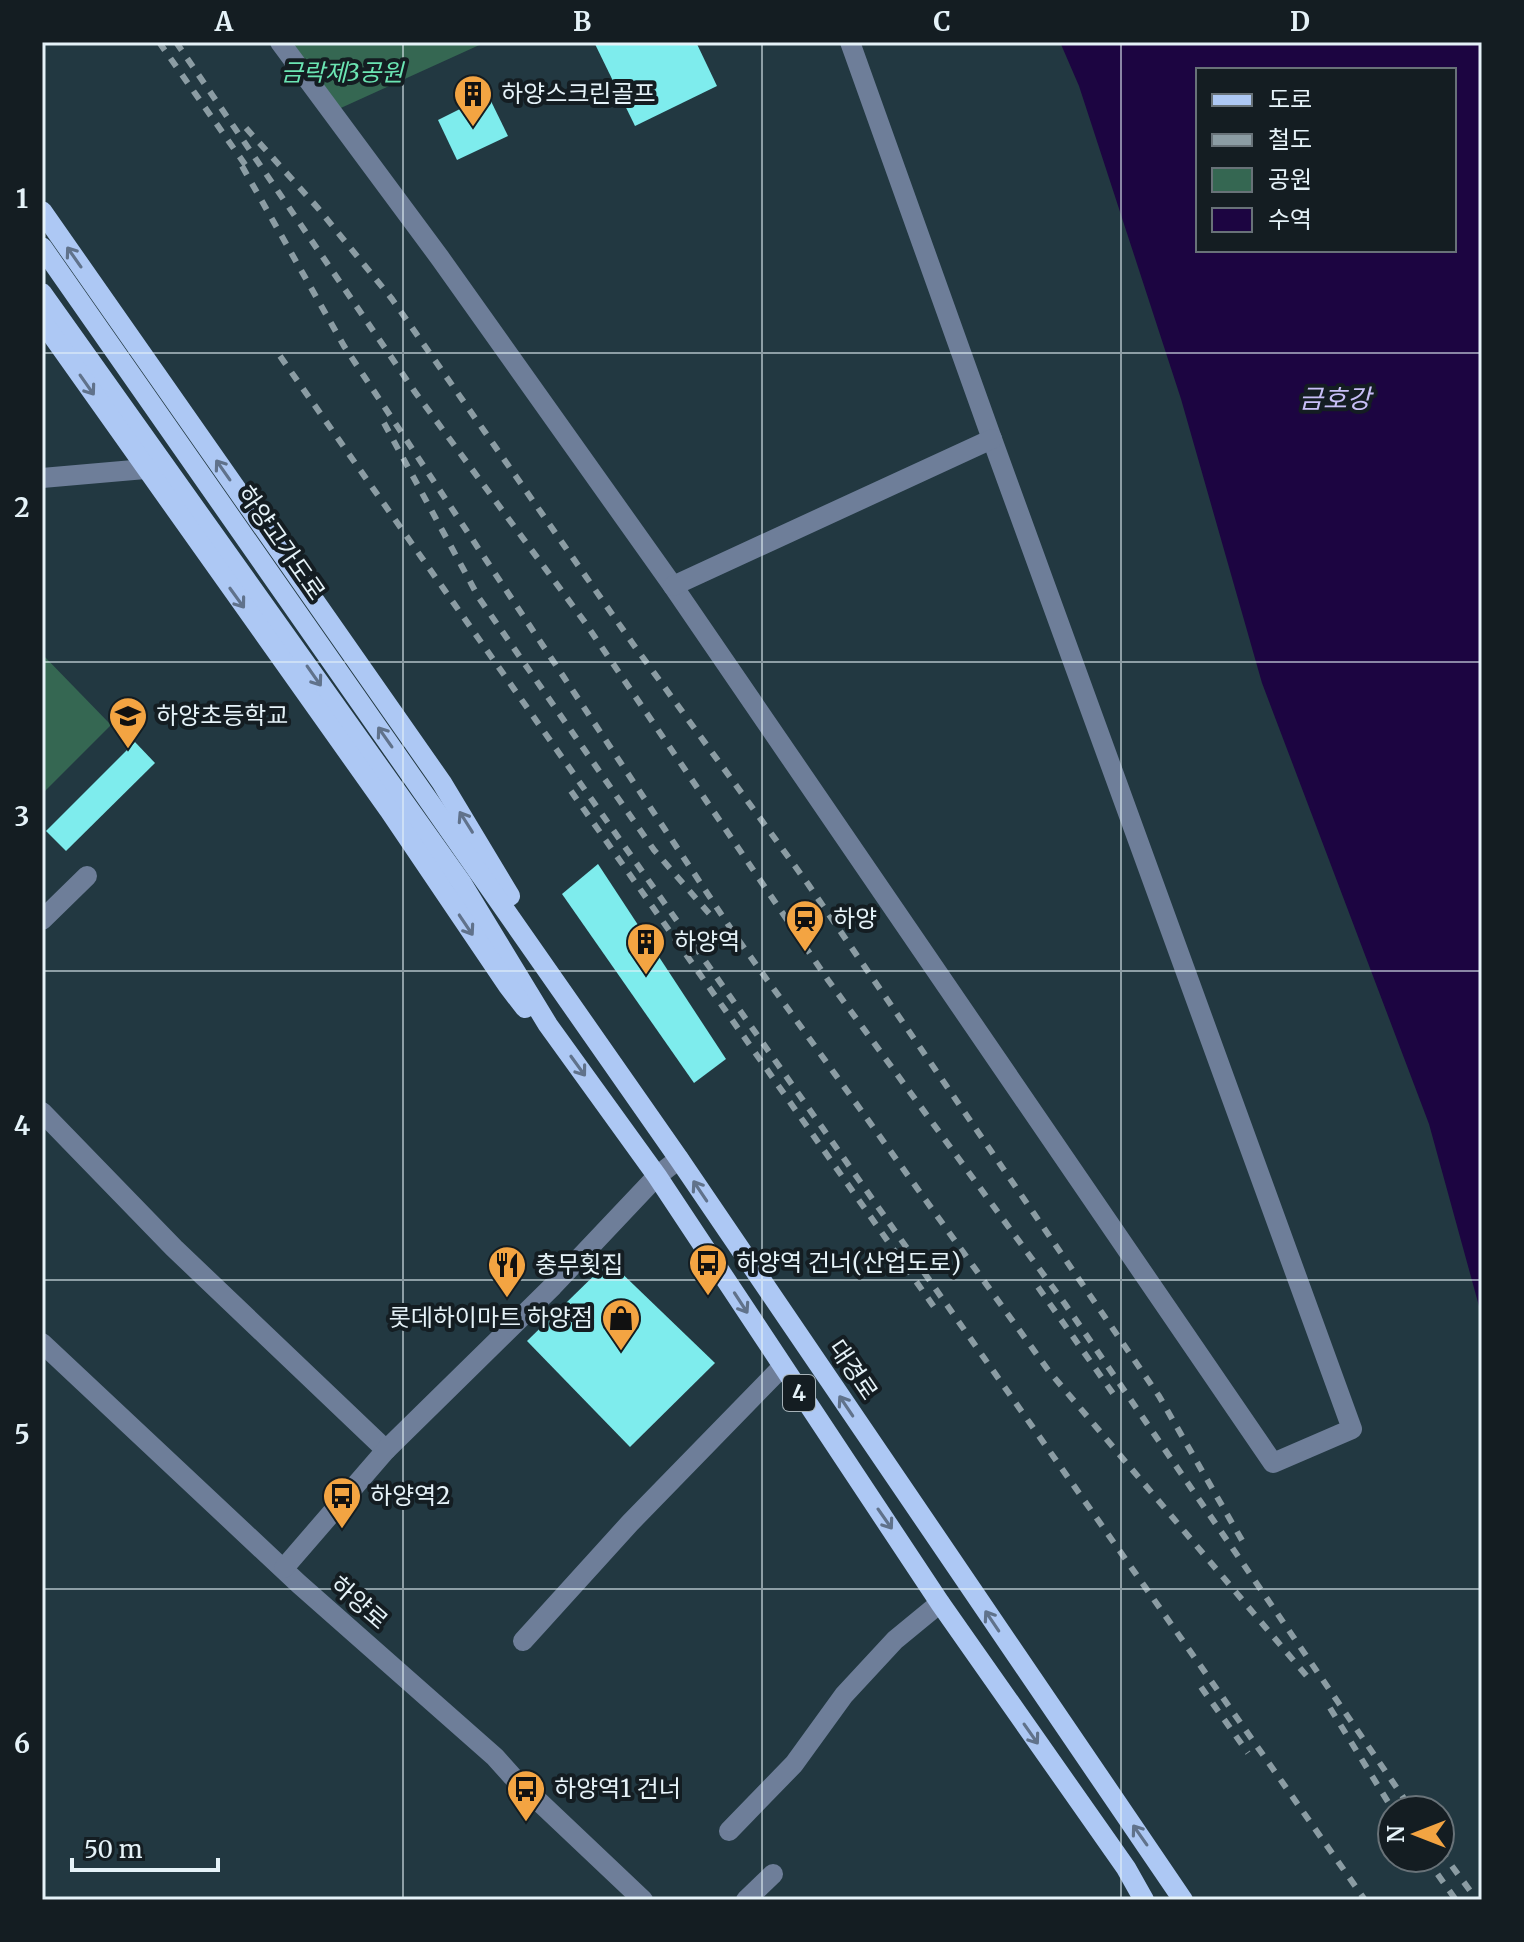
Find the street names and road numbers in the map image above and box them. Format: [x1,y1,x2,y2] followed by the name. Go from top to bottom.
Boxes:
[231,480,332,606] street label: 하양고가도로
[822,1334,885,1406] street label: 대경로
[783,1375,815,1411] road number: 4
[324,1569,394,1636] street label: 하양로

